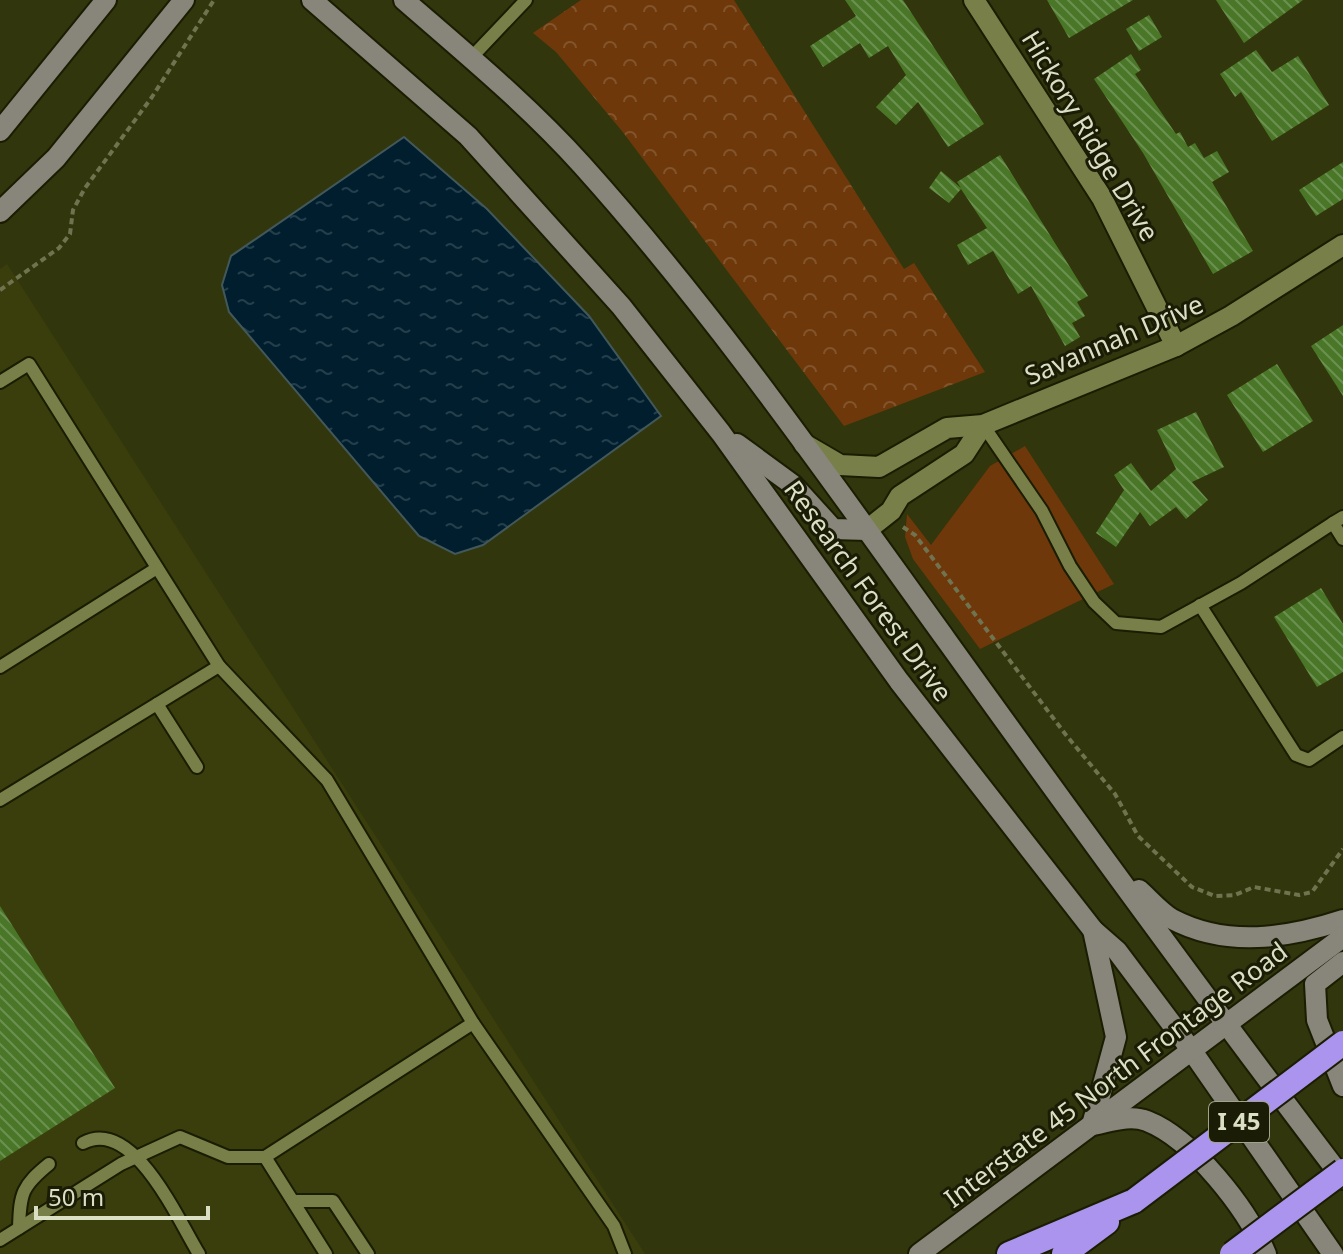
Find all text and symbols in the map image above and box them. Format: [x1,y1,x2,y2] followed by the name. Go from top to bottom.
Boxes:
[1014,24,1168,247] street label: Hickory Ridge Drive
[1019,285,1208,393] street label: Savannah Drive
[776,473,961,708] street label: Research Forest Drive
[936,933,1294,1215] street label: Interstate 45 North Frontage Road
[1209,1102,1269,1142] road number: I 45
[36,1170,208,1220] scale bar
[48,1180,104,1213] text: 50 m

